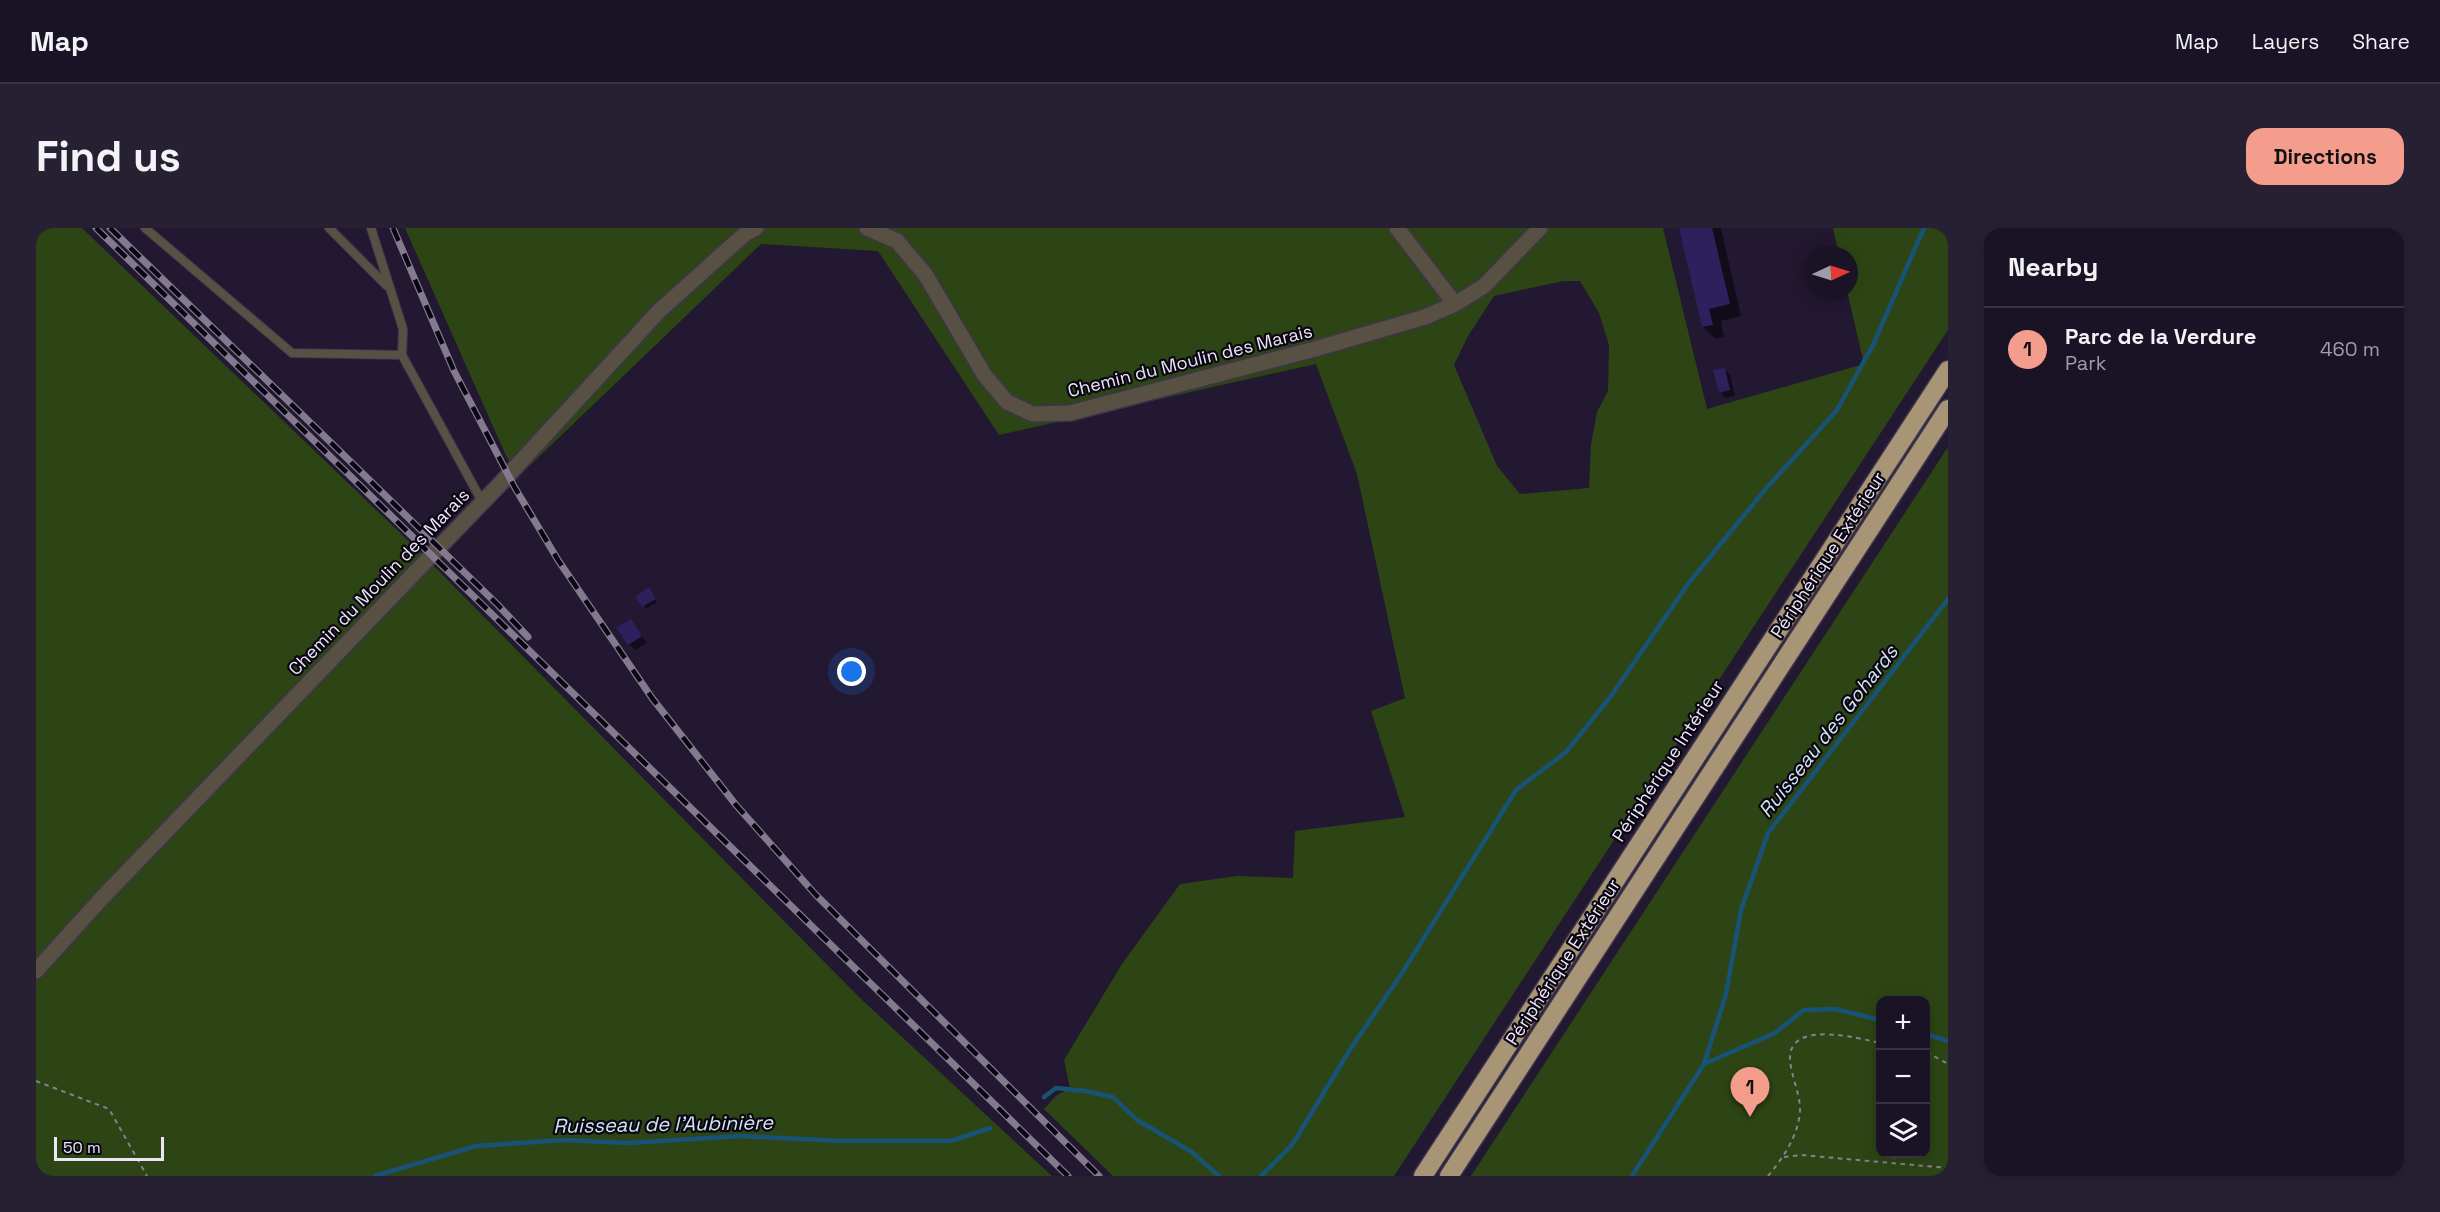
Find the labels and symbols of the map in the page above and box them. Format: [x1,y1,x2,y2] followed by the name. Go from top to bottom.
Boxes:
[1804,246,1858,300] north arrow
[1065,319,1315,402] street label: Chemin du Moulin des Marais
[1765,467,1890,642] street label: Périphérique Extérieur
[283,483,474,680] street label: Chemin du Moulin des Marais
[1753,638,1904,822] water label: Ruisseau des Gohards
[837,657,866,686] your location
[1607,675,1729,846] street label: Périphérique Intérieur
[1500,874,1625,1049] street label: Périphérique Extérieur
[1730,1068,1770,1117] pin: 1
[553,1109,774,1139] water label: Ruisseau de l'Aubinière
[54,1134,164,1162] scale bar

